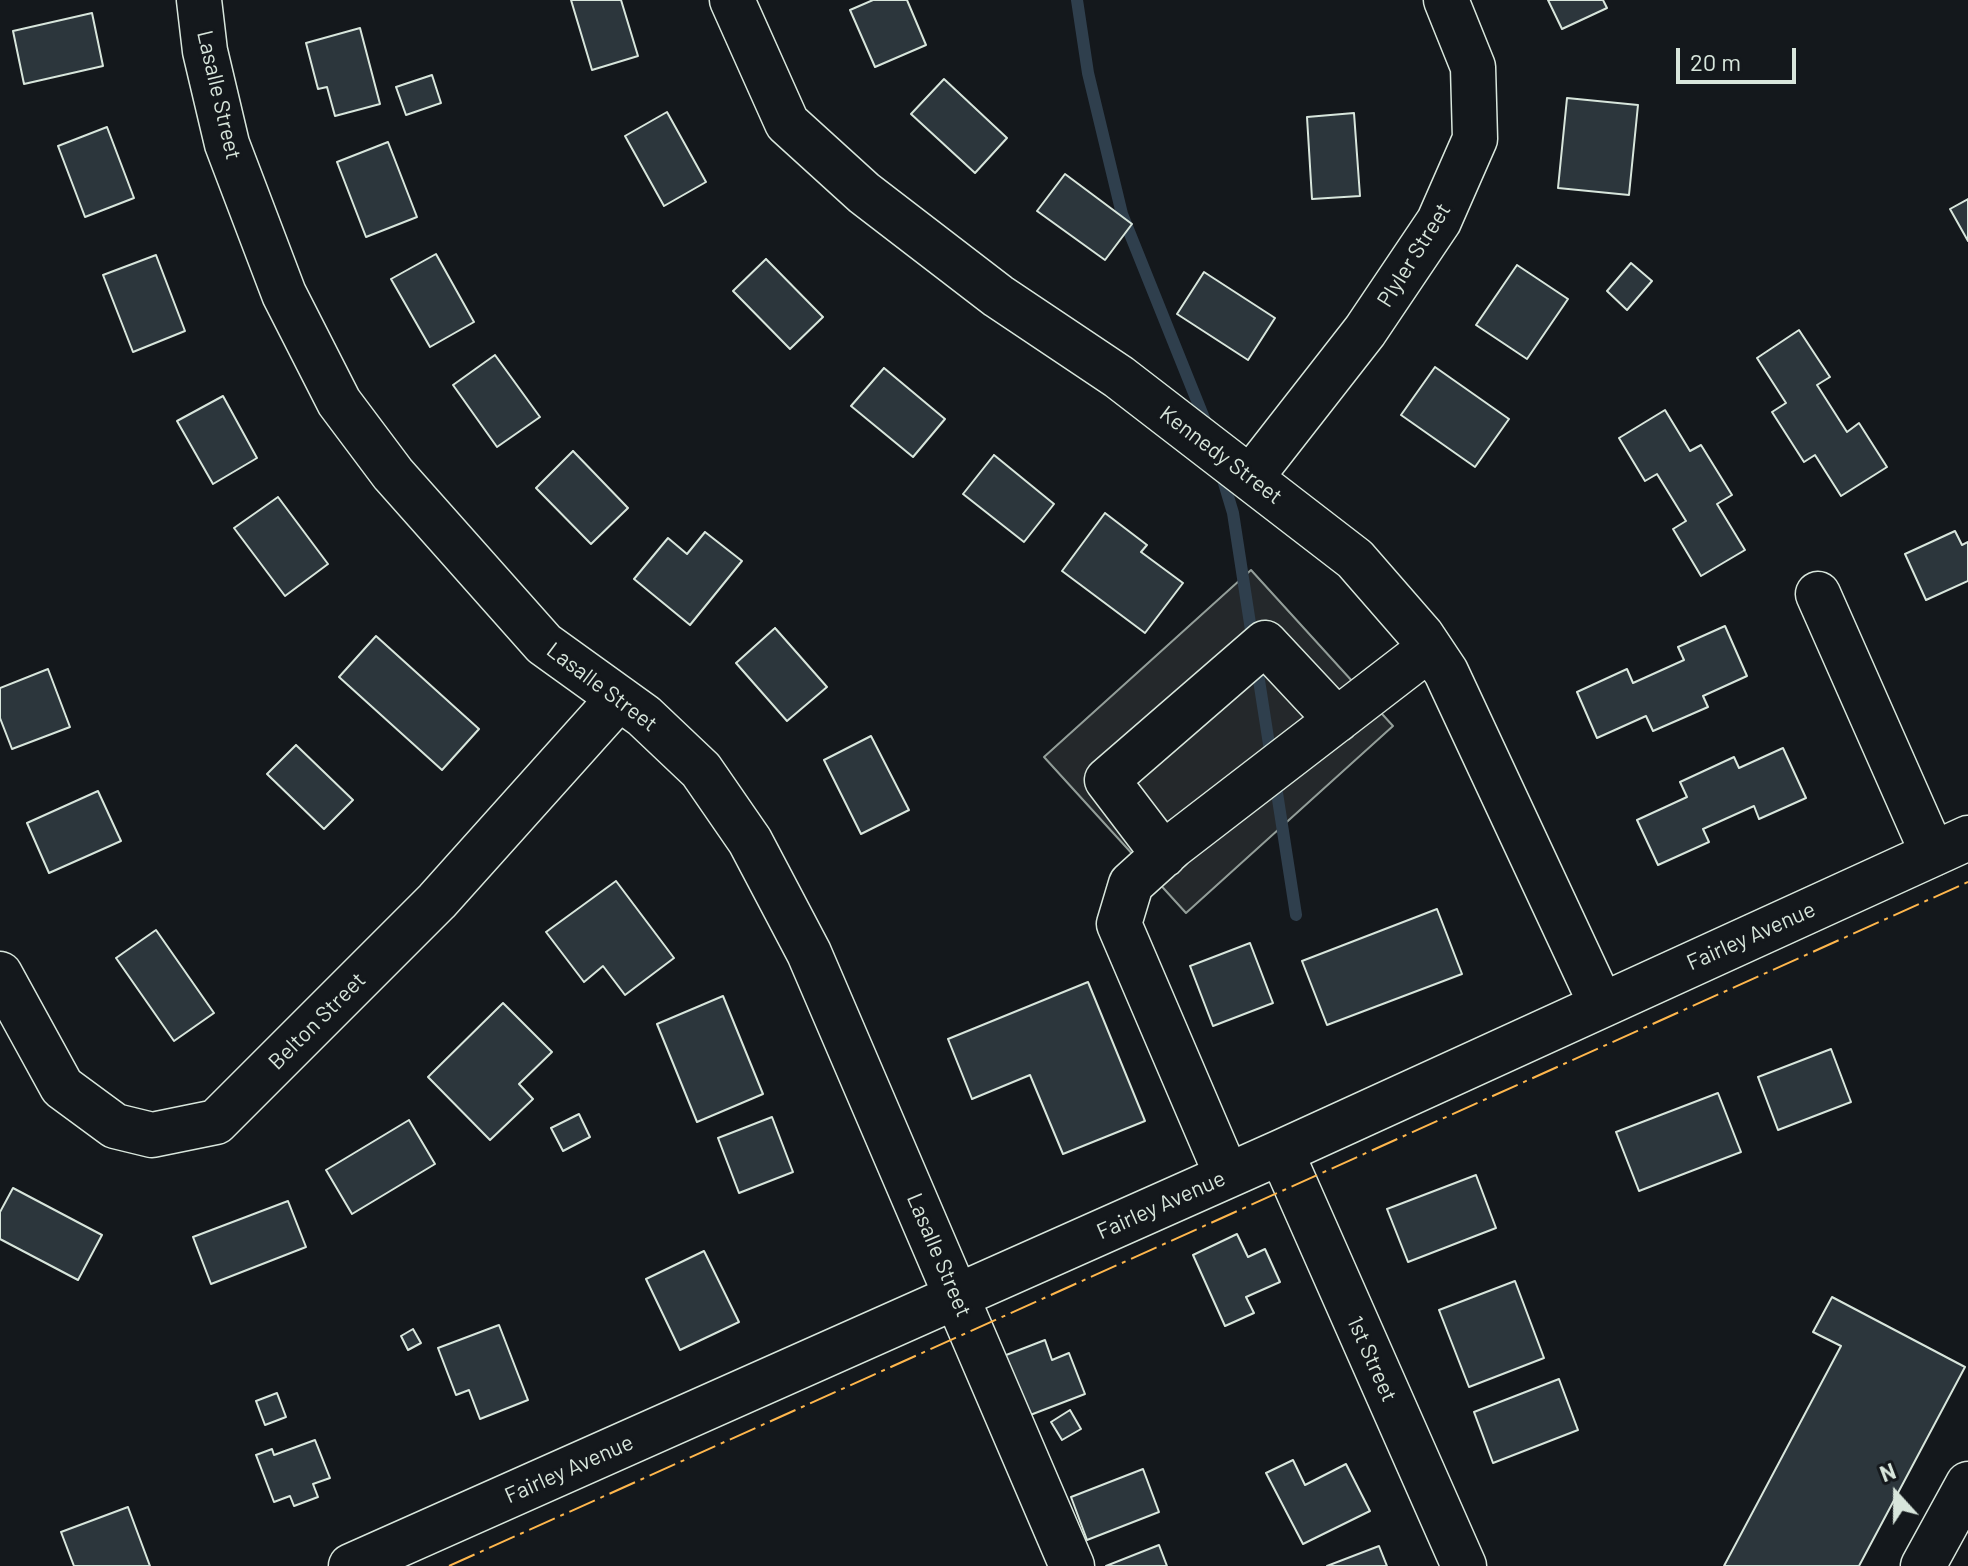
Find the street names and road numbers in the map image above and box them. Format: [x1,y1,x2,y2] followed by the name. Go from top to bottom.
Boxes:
[191,28,247,162] street label: Lasalle Street
[1372,198,1456,312] street label: Plyler Street
[1154,400,1288,510] street label: Kennedy Street
[541,637,663,737] street label: Lasalle Street
[1683,896,1819,976] street label: Fairley Avenue
[263,967,371,1075] street label: Belton Street
[1093,1165,1229,1245] street label: Fairley Avenue
[901,1189,977,1321] street label: Lasalle Street
[1341,1312,1403,1406] street label: 1st Street
[501,1429,637,1509] street label: Fairley Avenue

